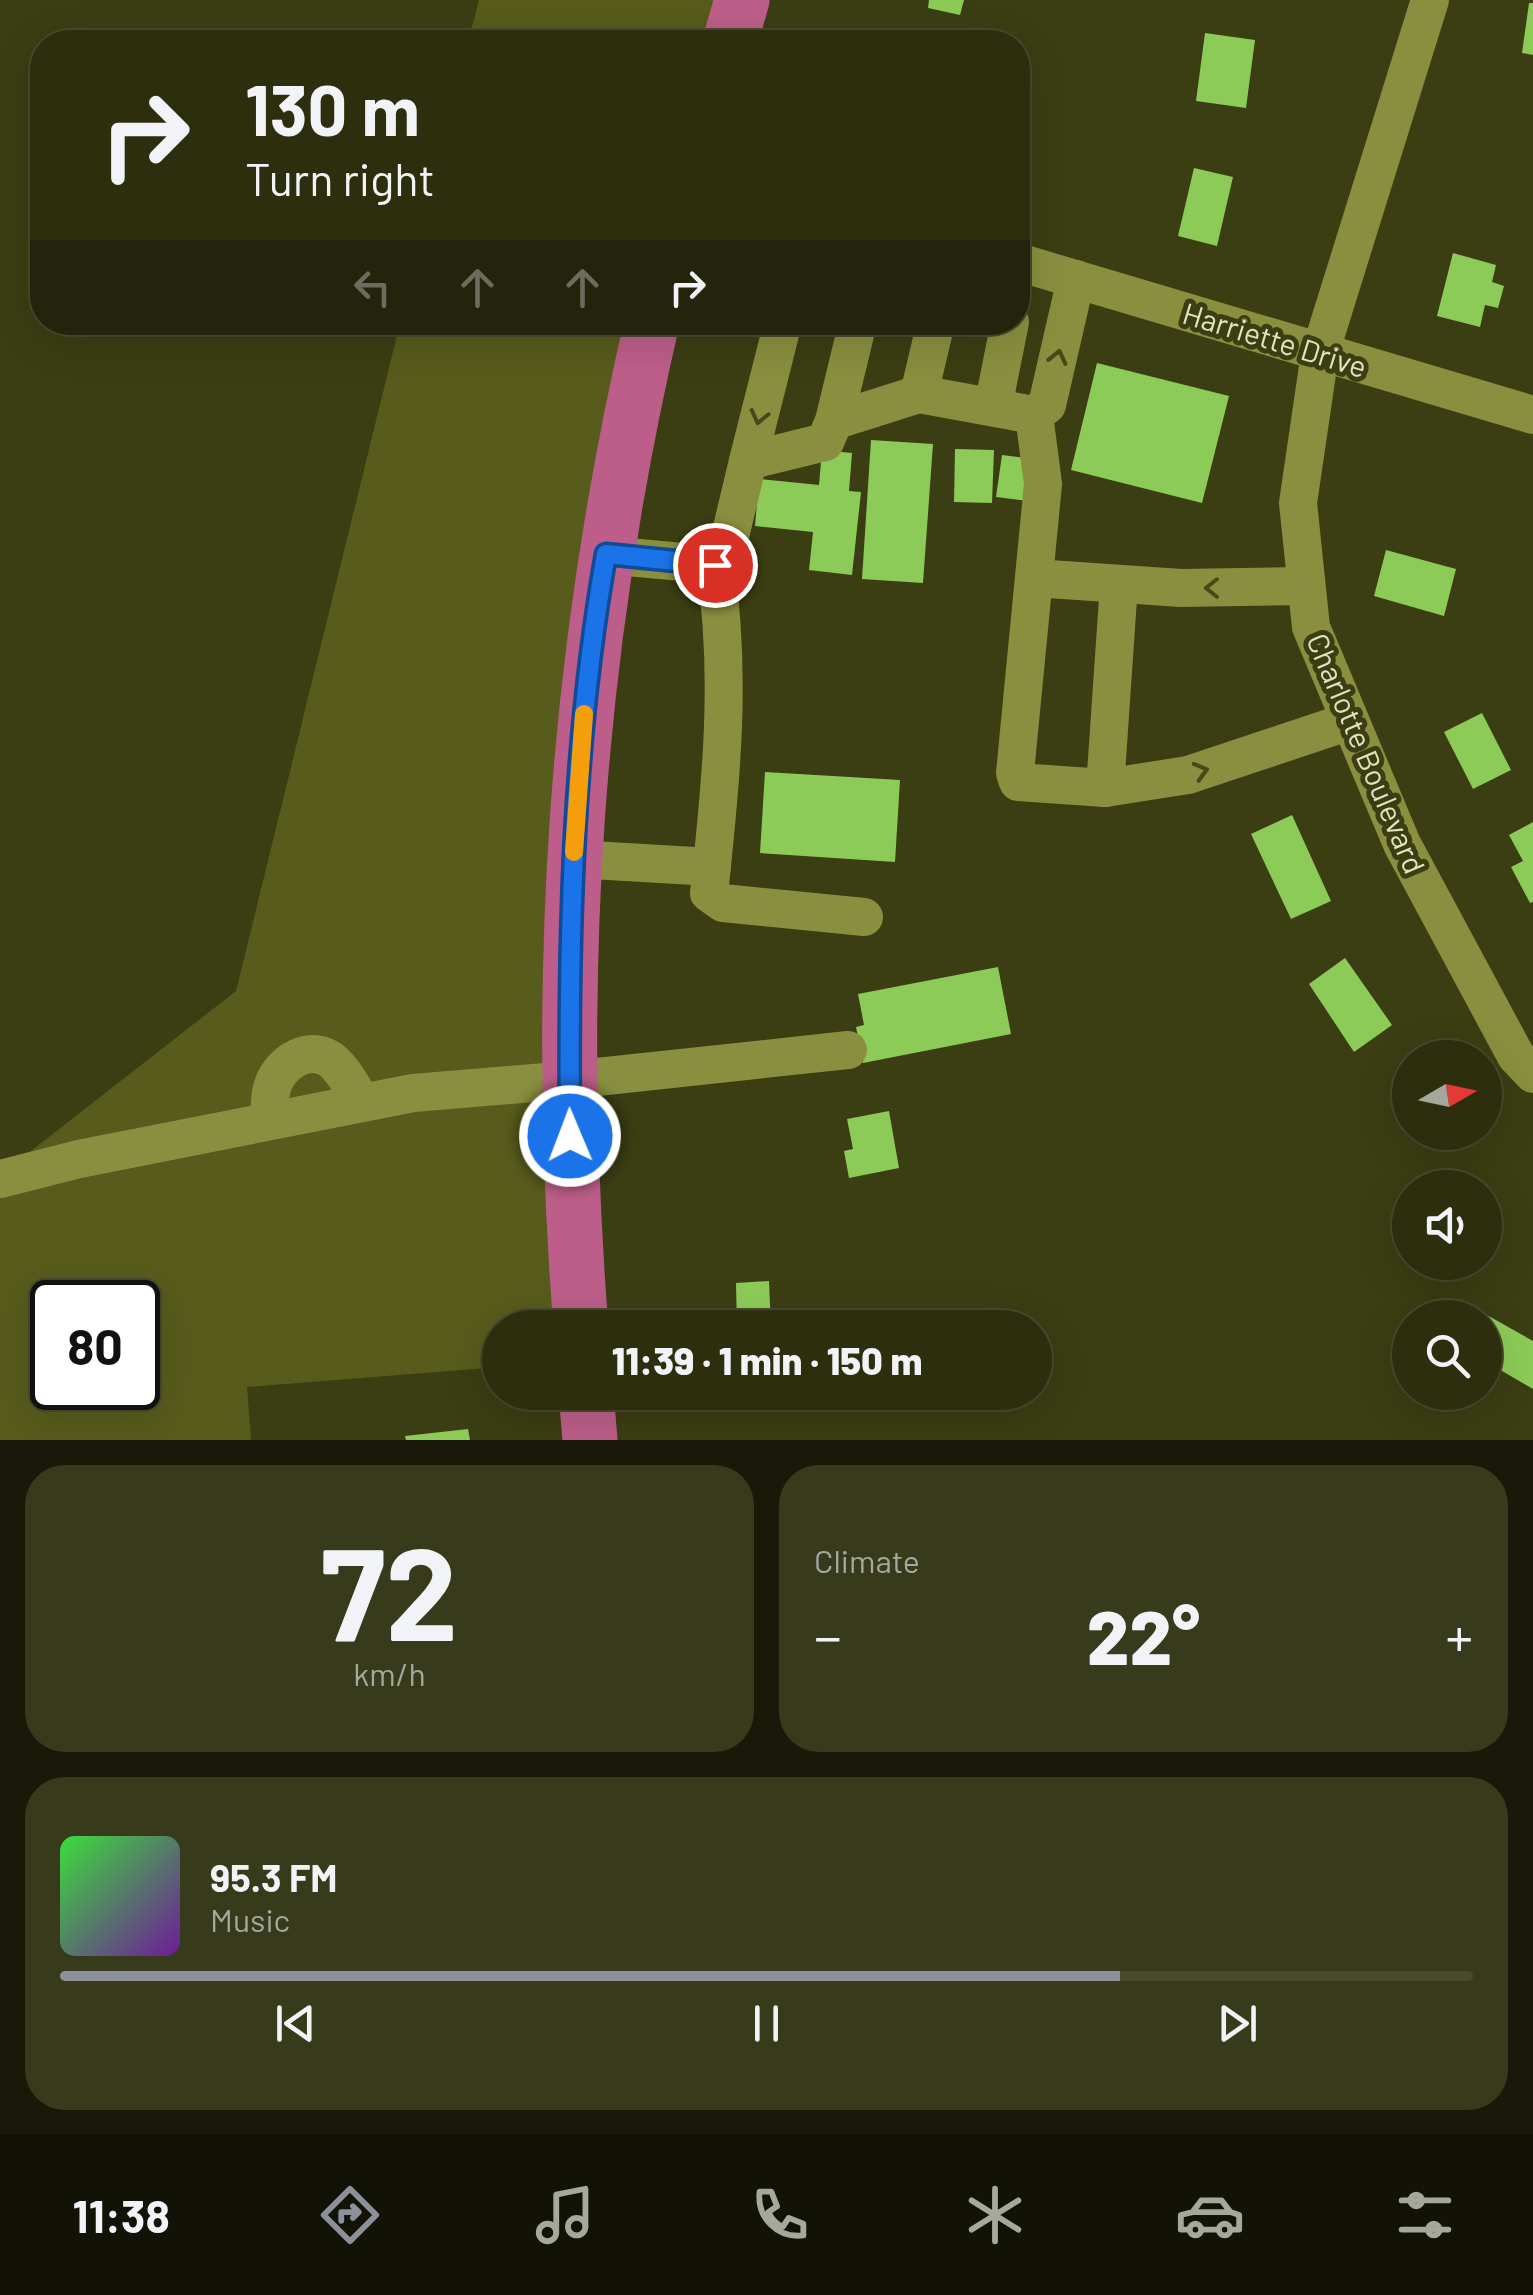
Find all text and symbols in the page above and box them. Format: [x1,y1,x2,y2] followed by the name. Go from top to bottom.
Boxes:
[245,66,420,150] text: 130 m
[80,70,210,200] icon: right
[245,151,435,205] text: Turn right
[345,260,400,315] icon: left
[450,260,505,315] icon: ahead
[555,260,610,315] icon: ahead
[660,260,715,315] icon: right
[1179,294,1371,384] street label: Harriette Drive
[1046,348,1067,365] one-way arrow
[750,408,771,425] one-way arrow
[673,523,758,608] pin
[688,538,743,593] icon: arrive
[1204,577,1220,599] one-way arrow
[1300,628,1434,878] street label: Charlotte Boulevard
[1192,762,1209,783] one-way arrow
[1392,1040,1502,1150] north arrow
[1392,1040,1502,1410] map controls
[518,1084,622,1188] position arrow
[1392,1170,1502,1280] button: sound
[30,1280,160,1410] speed limit sign: 80
[1392,1300,1502,1410] button: search
[612,1337,922,1383] text: 11:39 · 1 min · 150 m
[321,1511,458,1667] text: 72
[814,1541,920,1579] text: Climate
[1087,1590,1200,1680] text: 22°
[814,1602,842,1668] text: −
[1445,1602,1473,1668] text: +
[353,1654,426,1692] text: km/h
[210,1854,338,1900] text: 95.3 FM
[210,1900,290,1938] text: Music
[268,1996,323,2051] icon: previous
[739,1996,794,2051] icon: pause
[1210,1996,1265,2051] icon: next
[315,2180,385,2250] icon: directions
[530,2180,600,2250] icon: music
[745,2180,815,2250] icon: phone
[960,2180,1030,2250] icon: climate
[1175,2180,1245,2250] icon: car
[1390,2180,1460,2250] icon: filters
[73,2188,170,2242] text: 11:38

